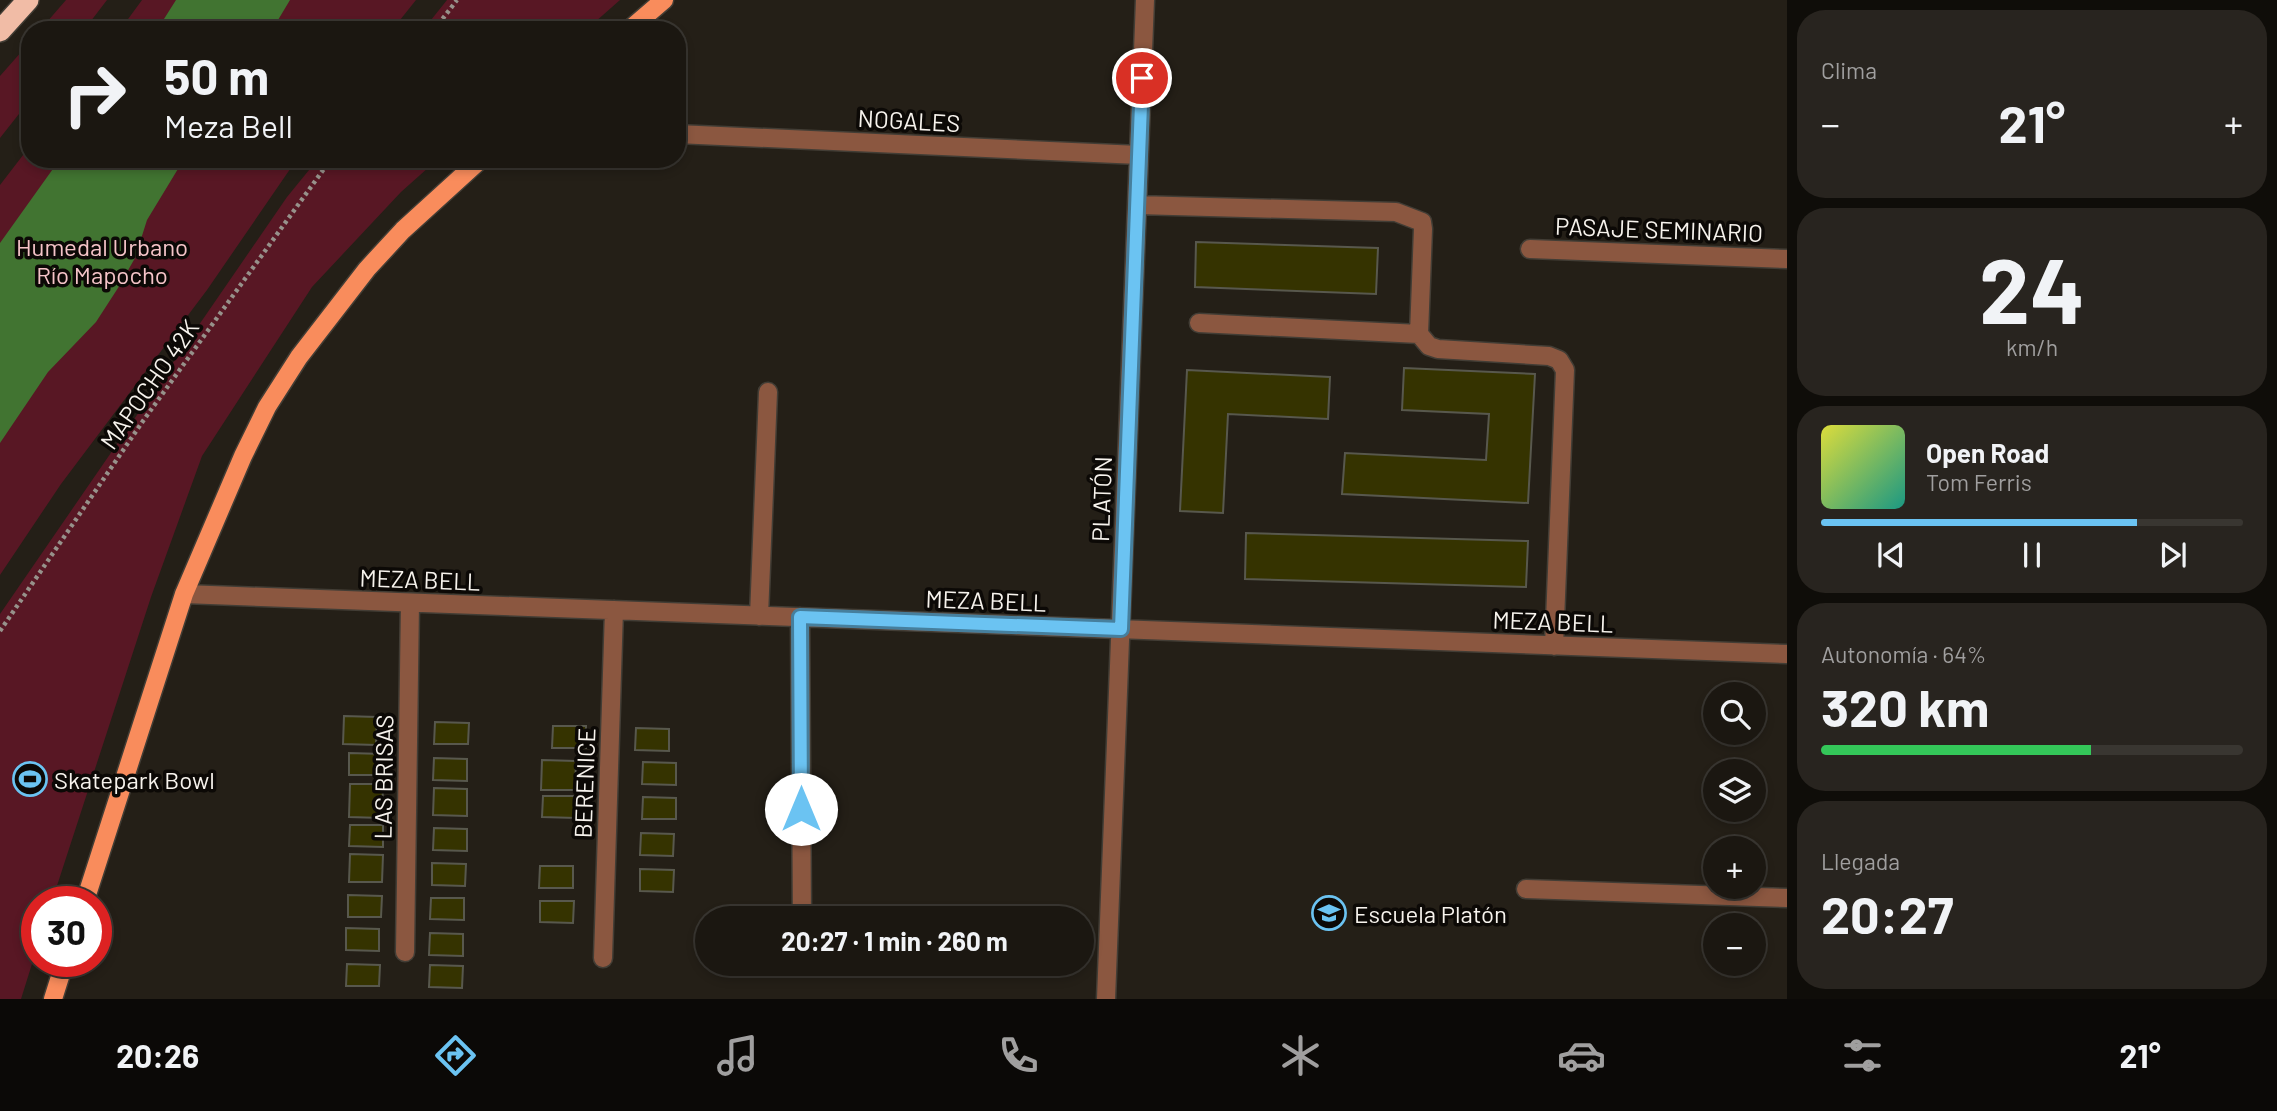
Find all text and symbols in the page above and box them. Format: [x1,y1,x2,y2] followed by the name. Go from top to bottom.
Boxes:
[164,46,269,105] text: 50 m
[1112,48,1172,108] pin
[49,49,140,140] icon: right
[1821,56,1877,84] text: Clima
[1123,59,1161,97] icon: arrive
[1999,91,2065,153] text: 21°
[1821,100,1840,146] text: −
[2224,100,2243,146] text: +
[857,103,961,137] street label: NOGALES
[164,106,293,144] text: Meza Bell
[1555,211,1763,247] street label: PASAJE SEMINARIO
[16,232,188,289] park label: Humedal Urbano Río Mapocho
[1979,233,2085,342] text: 24
[94,313,205,454] street label: MAPOCHO 42K
[2006,333,2058,361] text: km/h
[1926,437,2049,468] text: Open Road
[1085,456,1117,542] street label: PLATÓN
[1926,468,2032,496] text: Tom Ferris
[1872,536,1910,574] icon: previous
[2013,536,2051,574] icon: pause
[2154,536,2192,574] icon: next
[359,562,481,596] street label: MEZA BELL
[925,583,1047,617] street label: MEZA BELL
[1492,604,1614,638] street label: MEZA BELL
[1821,640,1986,668] text: Autonomía · 64%
[1821,675,1989,737] text: 320 km
[1703,682,1766,976] map controls
[1703,682,1766,745] button: search
[367,714,399,840] street label: LAS BRISAS
[568,727,600,839] street label: BERENICE
[1703,759,1766,822] button: layers
[11,760,49,798] sports icon: Skatepark Bowl
[54,765,215,794] place label: Skatepark Bowl
[764,772,838,846] position arrow
[1703,836,1766,899] button: +
[1821,847,1900,875] text: Llegada
[1821,882,1954,944] text: 20:27
[21,886,112,977] speed limit sign: 30
[1310,894,1348,932] school or university icon: Escuela Platón
[1354,899,1507,928] place label: Escuela Platón
[1703,913,1766,976] button: −
[781,925,1008,956] text: 20:27 · 1 min · 260 m
[431,1031,480,1080] icon: directions
[713,1031,762,1080] icon: music
[994,1031,1043,1080] icon: phone
[1276,1031,1325,1080] icon: climate
[1557,1031,1606,1080] icon: car
[1838,1031,1887,1080] icon: filters
[116,1036,199,1074] text: 20:26
[2120,1036,2161,1074] text: 21°

